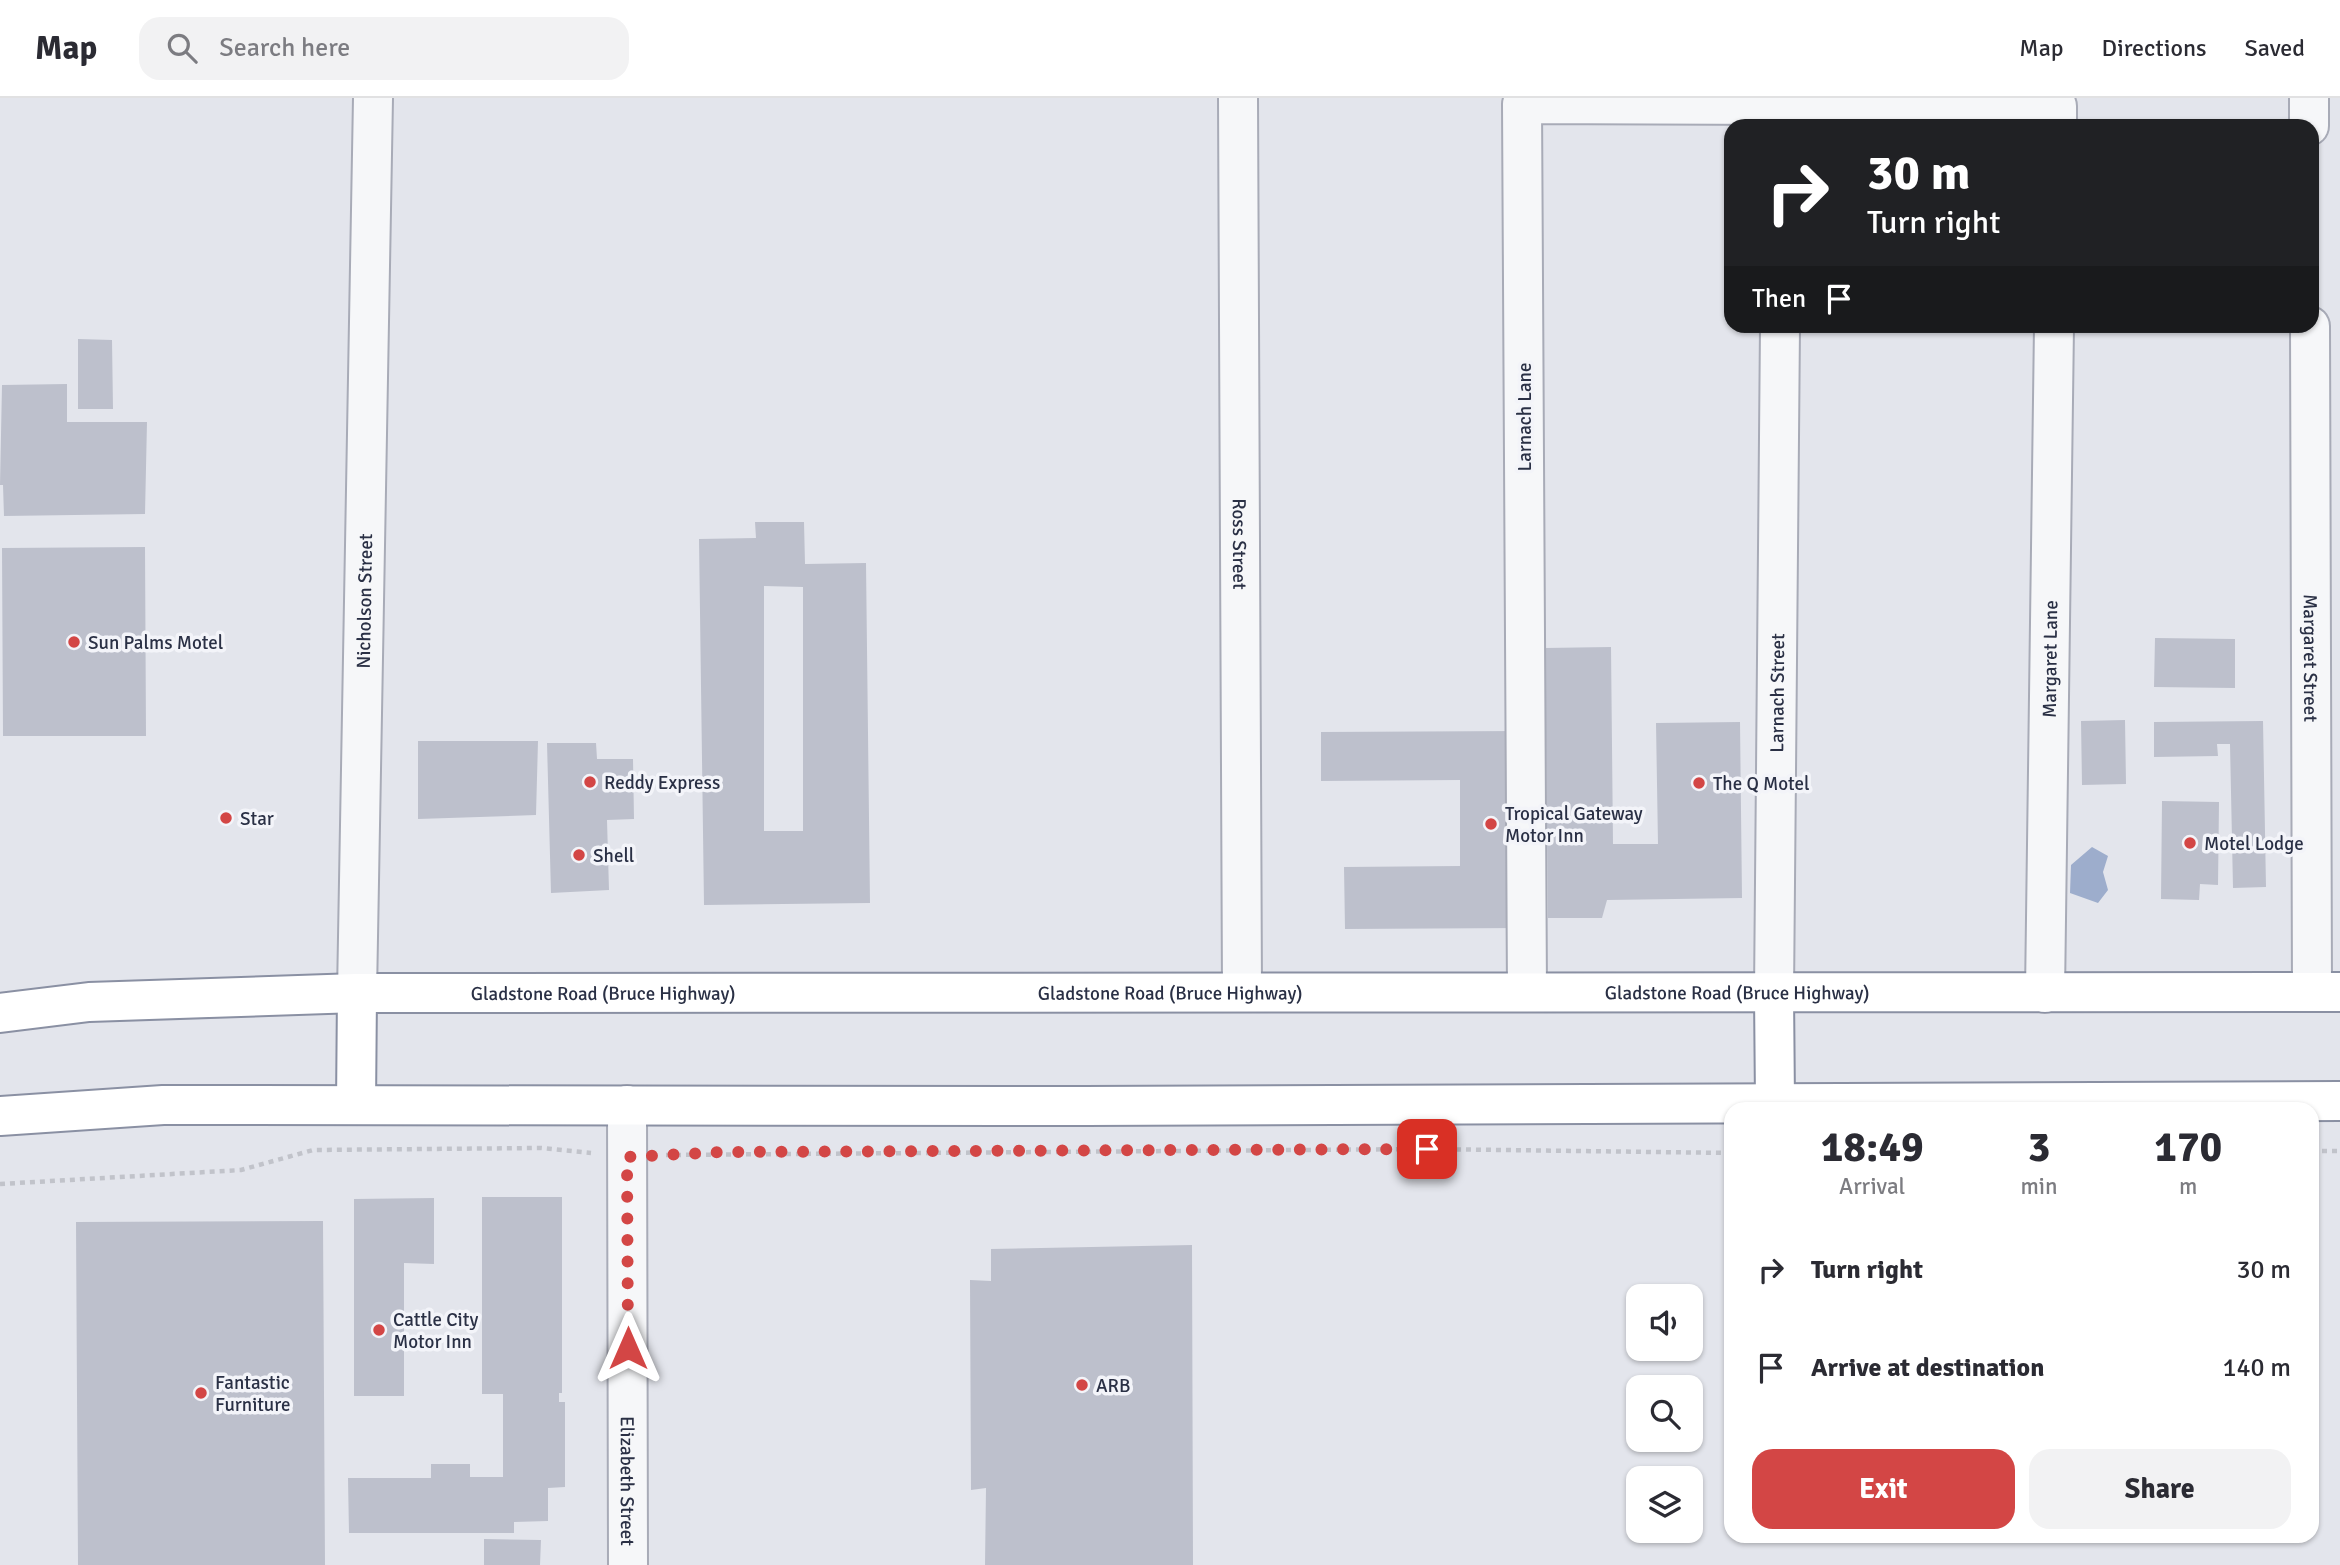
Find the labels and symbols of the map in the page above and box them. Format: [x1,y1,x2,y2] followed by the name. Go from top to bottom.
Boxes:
[1513,363,1537,472] street label: Larnach Lane
[1227,498,1251,590] street label: Ross Street
[352,533,378,669] street label: Nicholson Street
[2298,594,2322,722] street label: Margaret Street
[2038,600,2063,718] street label: Margaret Lane
[88,631,223,655] place label: Sun Palms Motel
[1765,633,1790,753] street label: Larnach Street
[66,634,82,650] marker: Sun Palms Motel
[604,771,720,795] place label: Reddy Express
[1713,772,1810,796] place label: The Q Motel
[582,774,598,790] marker: Reddy Express
[1691,775,1707,791] marker: The Q Motel
[1505,802,1643,848] place label: Tropical Gateway Motor Inn
[240,807,274,831] place label: Star
[218,810,234,826] marker: Star
[1483,816,1499,832] marker: Tropical Gateway Motor Inn
[2204,832,2304,856] place label: Motel Lodge
[2182,835,2198,851] marker: Motel Lodge
[593,844,634,868] place label: Shell
[571,847,587,863] marker: Shell
[1605,981,1870,1005] street label: Gladstone Road (Bruce Highway)
[471,982,736,1006] street label: Gladstone Road (Bruce Highway)
[1038,982,1303,1006] street label: Gladstone Road (Bruce Highway)
[1397,1119,1457,1179] pin
[393,1308,478,1354] place label: Cattle City Motor Inn
[591,1311,665,1385] position arrow
[371,1322,387,1338] marker: Cattle City Motor Inn
[215,1371,290,1417] place label: Fantastic Furniture
[1096,1374,1131,1398] place label: ARB
[1074,1377,1090,1393] marker: ARB
[193,1385,209,1401] marker: Fantastic Furniture
[615,1416,639,1546] street label: Elizabeth Street

